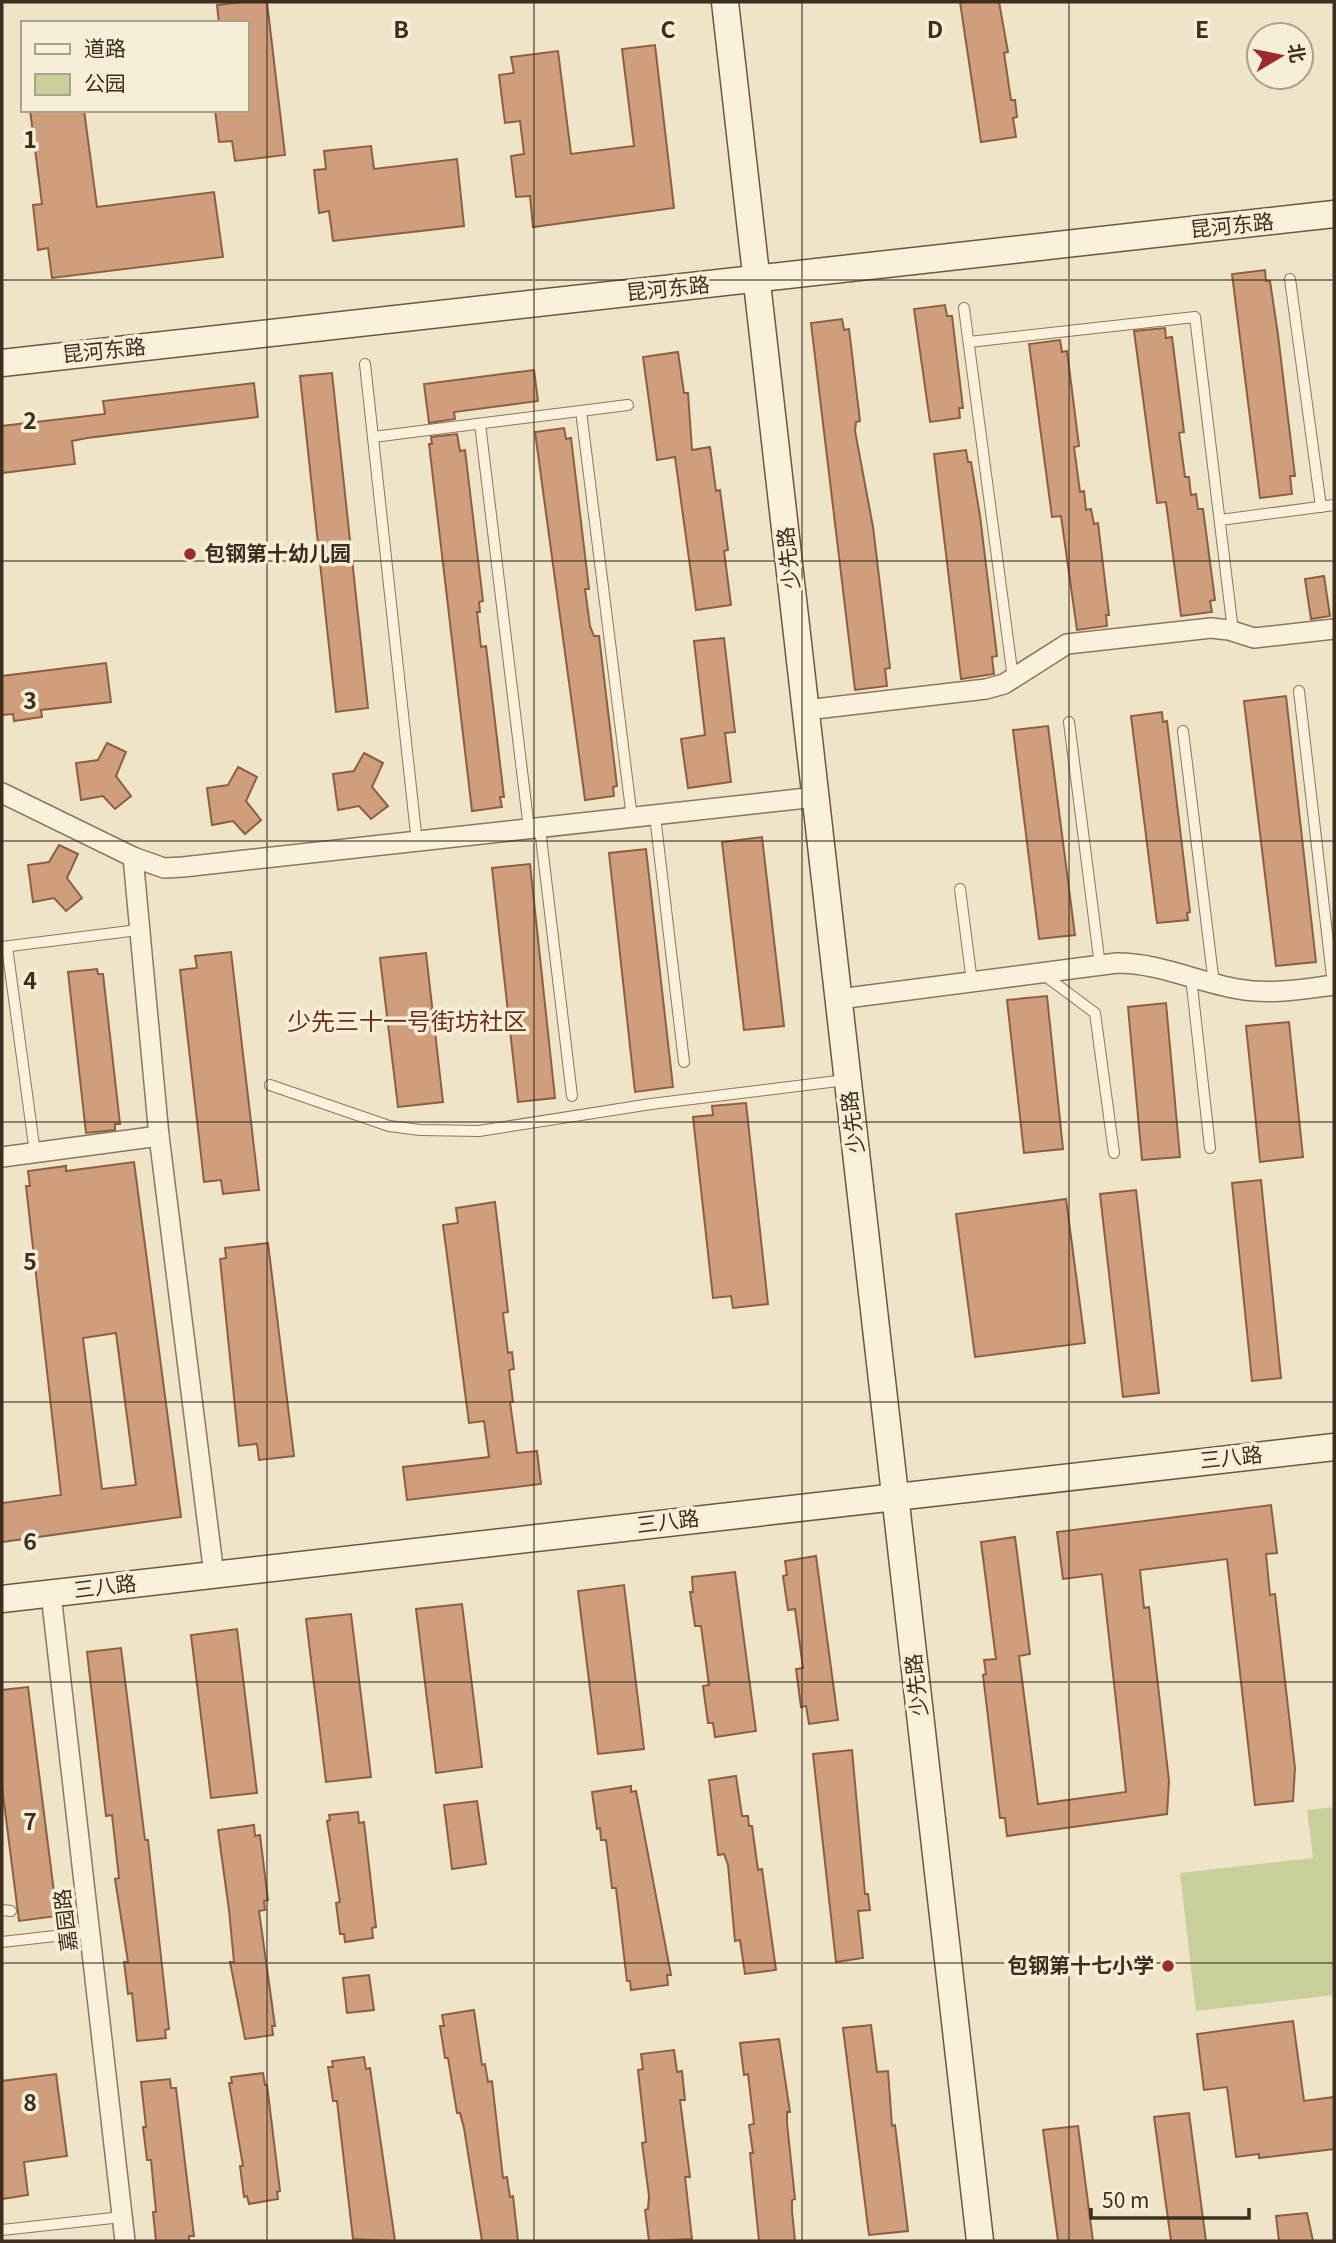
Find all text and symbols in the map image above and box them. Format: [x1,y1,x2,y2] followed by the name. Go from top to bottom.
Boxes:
[393,11,409,45] text: B
[660,11,676,45] text: C
[927,11,943,45] text: D
[1195,11,1209,45] text: E
[21,21,248,112] legend
[1245,21,1315,91] north arrow
[84,32,126,62] text: 道路
[1283,41,1313,64] text: 北
[84,67,126,97] text: 公园
[23,121,37,155] text: 1
[1188,205,1275,243] street label: 昆河东路
[624,268,711,306] street label: 昆河东路
[60,330,147,368] street label: 昆河东路
[23,402,37,436] text: 2
[769,525,805,591] street label: 少先路
[204,537,351,567] place label: 包钢第十幼儿园
[182,546,198,562] marker: 包钢第十幼儿园
[23,682,37,716] text: 3
[23,962,37,996] text: 4
[287,1002,527,1037] district label: 少先三十一号街坊社区
[832,1089,870,1155] street label: 少先路
[23,1243,37,1277] text: 5
[1198,1438,1264,1474] street label: 三八路
[635,1501,701,1539] street label: 三八路
[23,1523,37,1557] text: 6
[72,1566,138,1604] street label: 三八路
[897,1652,933,1718] street label: 少先路
[23,1803,37,1837] text: 7
[45,1887,83,1953] street label: 嘉园路
[1007,1949,1154,1979] place label: 包钢第十七小学
[1160,1958,1176,1974] marker: 包钢第十七小学
[23,2084,37,2118] text: 8
[1091,2176,1248,2220] scale bar
[1102,2184,1149,2214] text: 50 m

